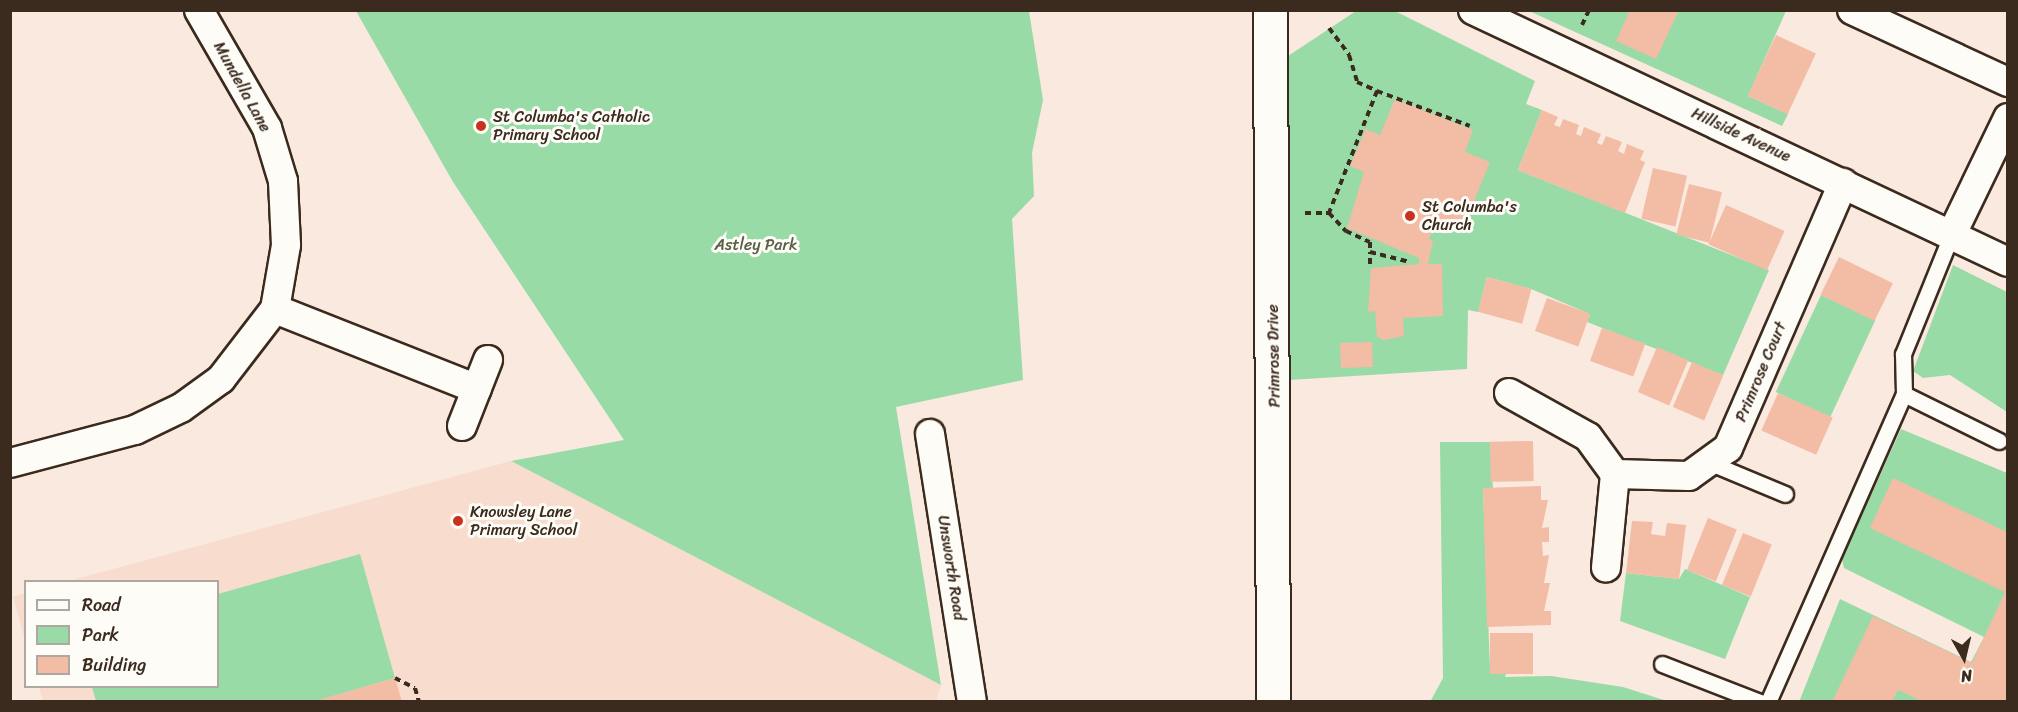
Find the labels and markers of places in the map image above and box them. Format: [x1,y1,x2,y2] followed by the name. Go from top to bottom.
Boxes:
[493,107,650,145] place label: St Columba's Catholic Primary School
[474,119,488,133] marker: St Columba's Catholic Primary School
[1422,197,1517,235] place label: St Columba's Church
[1403,209,1417,223] marker: St Columba's Church
[470,502,577,540] place label: Knowsley Lane Primary School
[451,514,465,528] marker: Knowsley Lane Primary School

